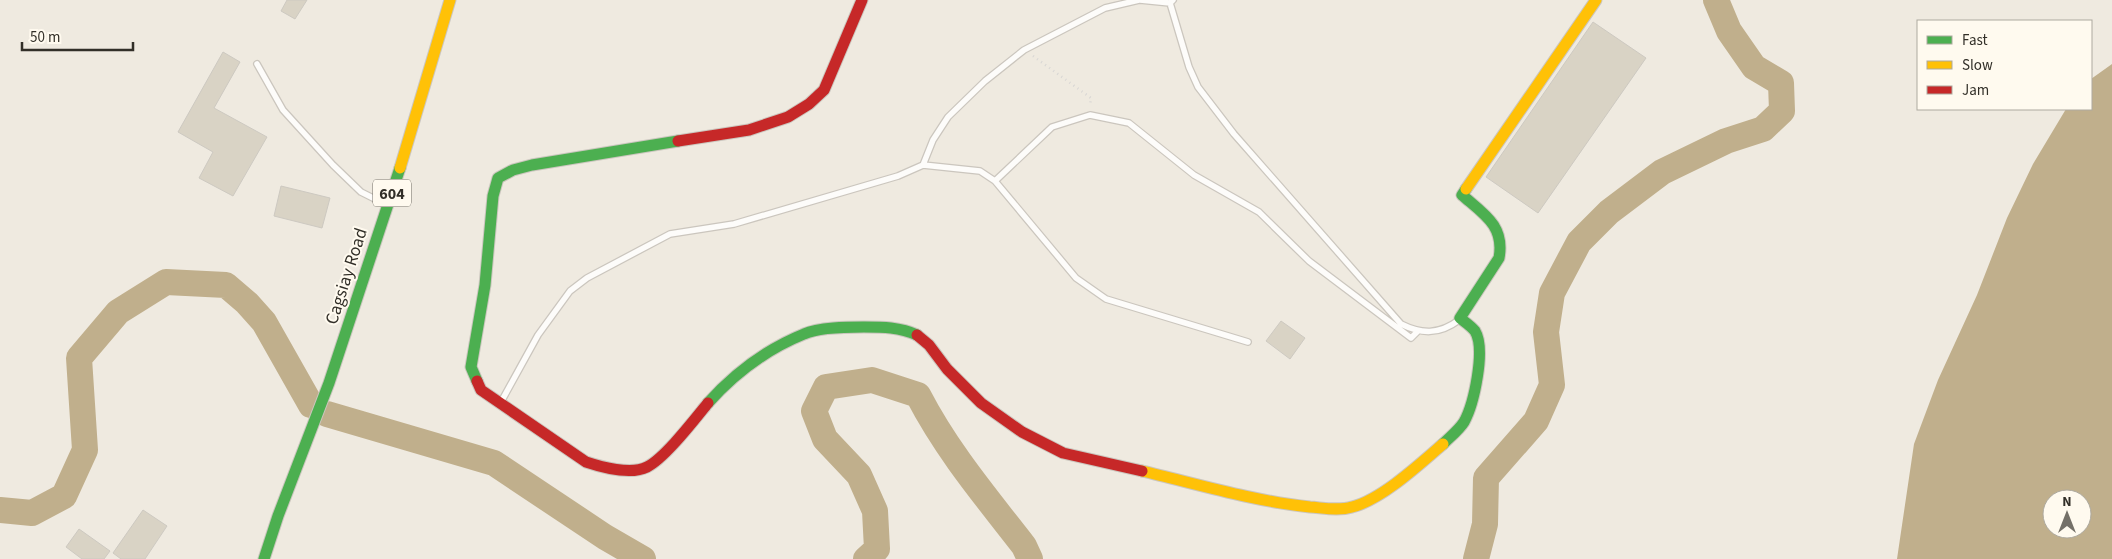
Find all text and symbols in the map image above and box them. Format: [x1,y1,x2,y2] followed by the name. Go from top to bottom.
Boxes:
[22,20,134,52] scale bar
[1917,20,2092,110] legend
[30,27,60,48] text: 50 m
[1962,30,1988,51] text: Fast
[1962,55,1993,76] text: Slow
[1962,80,1989,101] text: Jam
[373,180,411,207] road number: 604
[319,225,374,328] street label: Cagsiay Road
[2042,489,2092,539] north arrow
[2062,492,2072,512] text: N

